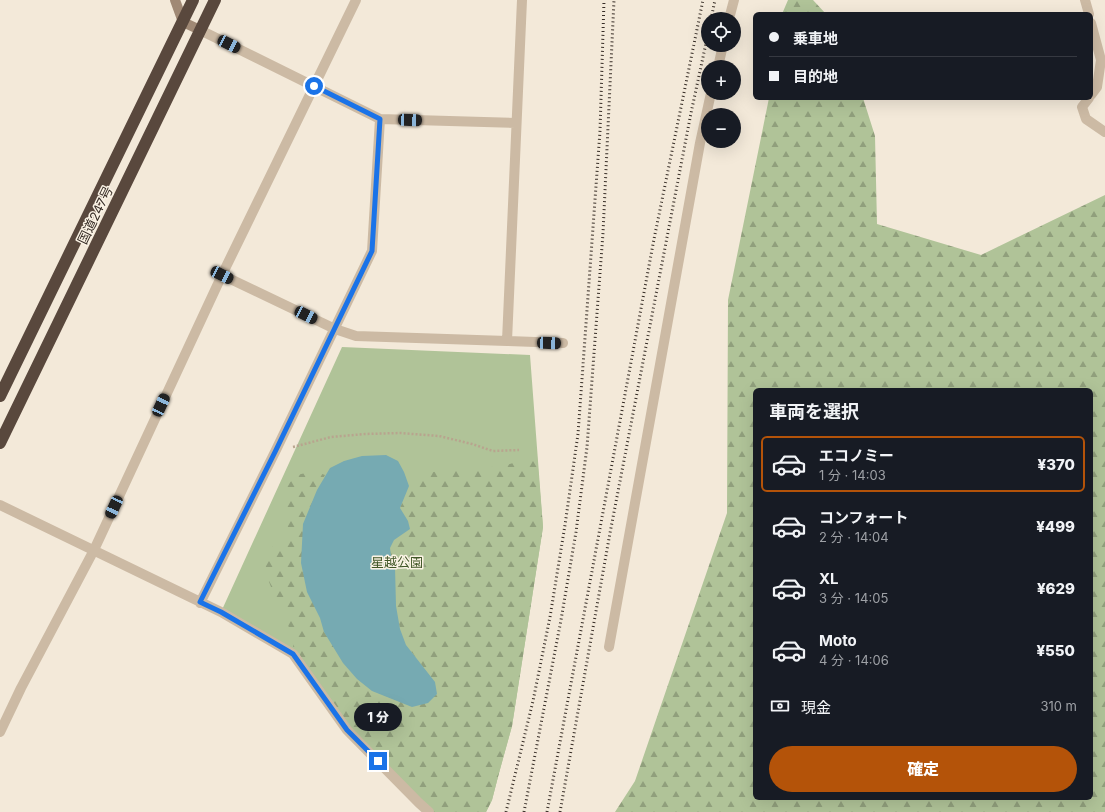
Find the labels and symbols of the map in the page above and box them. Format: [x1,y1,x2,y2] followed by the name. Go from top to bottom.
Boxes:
[216,33,242,55] car
[305,77,323,95] route start
[398,114,422,126] car
[74,183,116,247] street label: 国道247号
[209,264,235,286] car
[293,304,319,326] car
[537,337,561,349] car
[150,392,172,418] car
[103,494,125,520] car
[371,554,423,570] park label: 星越公園
[354,703,402,731] callout: 1 分
[369,752,387,770] route end

